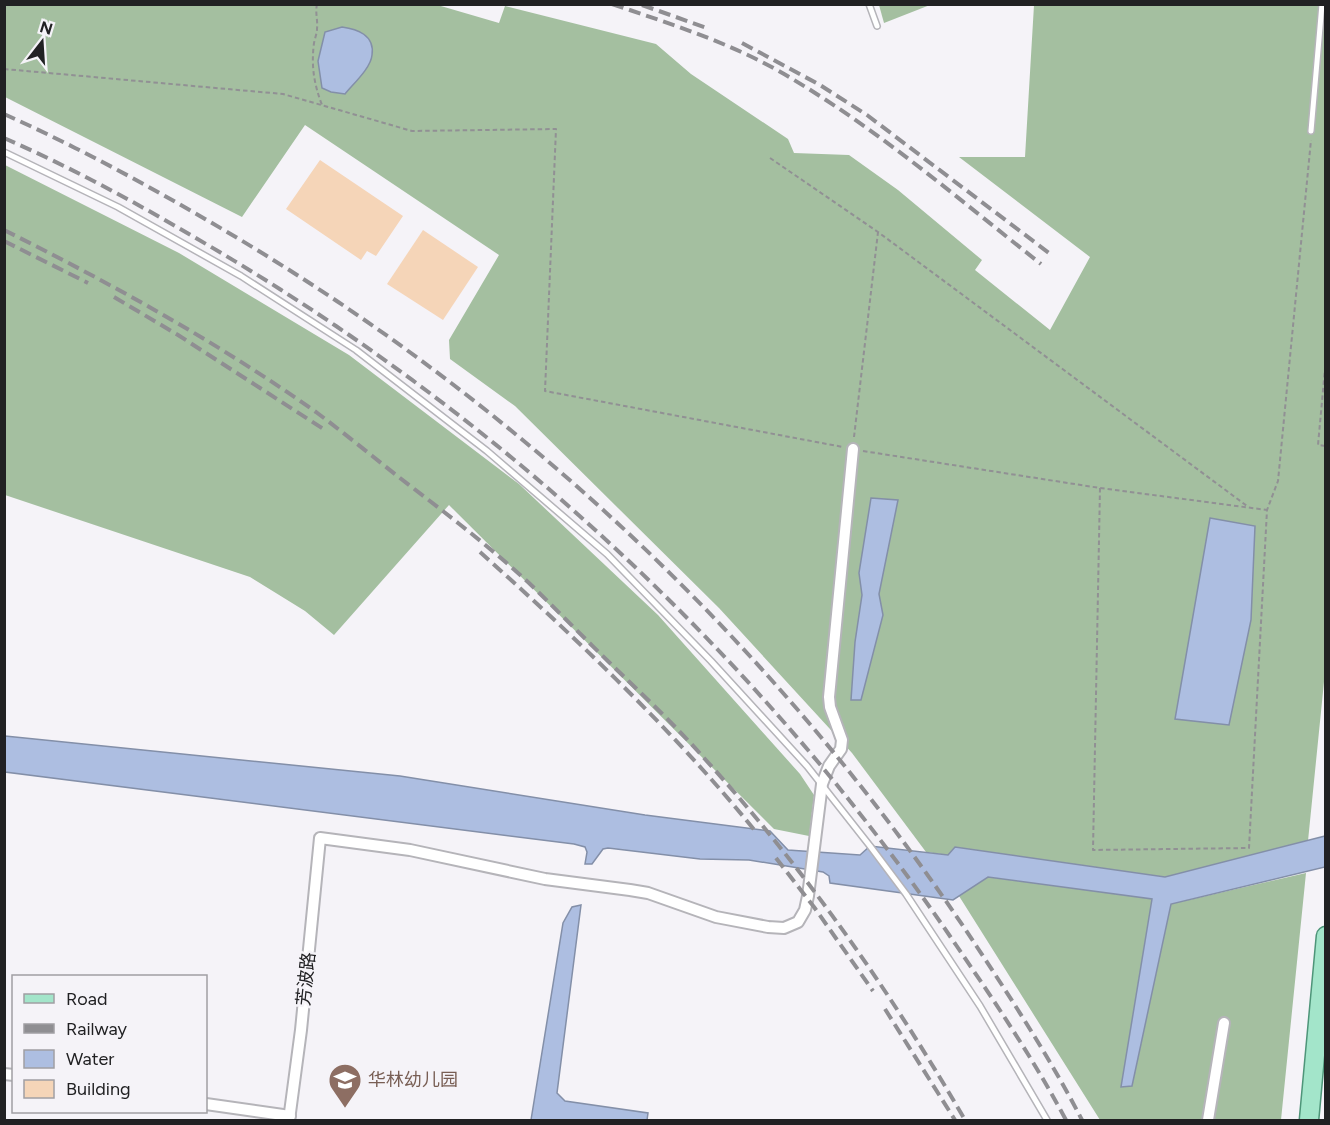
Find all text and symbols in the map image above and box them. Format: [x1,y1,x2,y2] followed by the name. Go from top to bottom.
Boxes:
[12,12,72,72] north arrow
[38,17,55,39] text: N
[292,951,320,1007] street label: 芳波路
[12,975,207,1113] legend
[66,988,107,1010] text: Road
[66,1018,128,1040] text: Railway
[66,1048,114,1070] text: Water
[327,1062,363,1109] school or university icon: 华林幼儿园
[368,1069,458,1091] place label: 华林幼儿园
[66,1078,131,1100] text: Building

